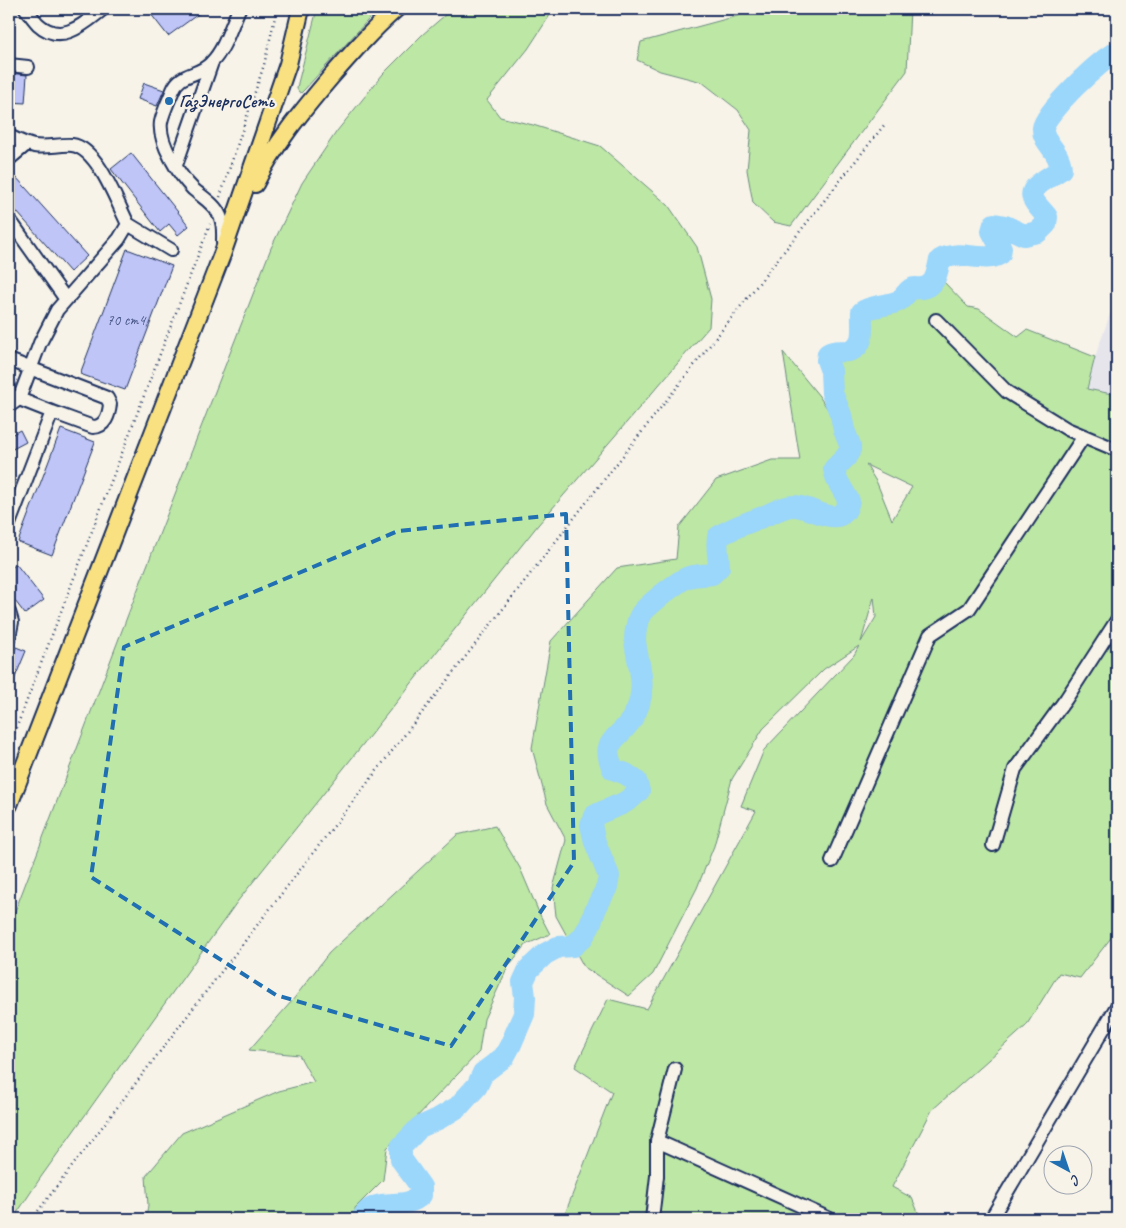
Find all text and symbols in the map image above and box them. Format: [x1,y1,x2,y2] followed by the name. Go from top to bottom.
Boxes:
[179,90,276,113] place label: ГазЭнергоСеть
[163,95,175,107] marker: ГазЭнергоСеть
[107,311,146,330] house number: 70 ст4
[1044,1146,1094,1196] north arrow
[1066,1171,1084,1190] text: С

